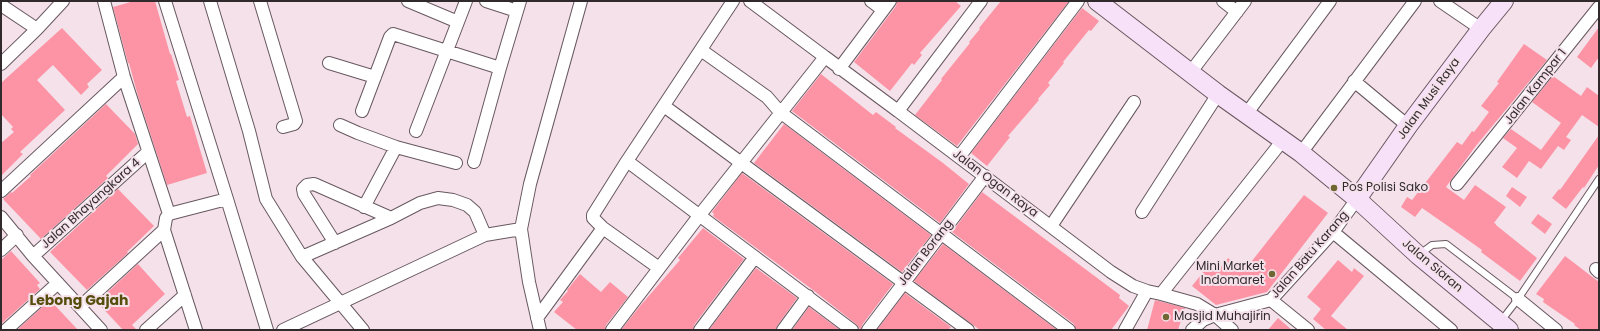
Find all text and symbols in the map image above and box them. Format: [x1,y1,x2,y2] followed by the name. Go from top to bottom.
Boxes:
[1502,46,1570,128] street label: Jalan Kampar 1
[1395,55,1463,143] street label: Jalan Musi Raya
[949,147,1041,221] street label: Jalan Ogan Raya
[39,156,143,252] street label: Jalan Bhayangkara 4
[1342,181,1428,195] place label: Pos Polisi Sako
[1329,183,1339,193] marker: Pos Polisi Sako
[1268,208,1352,302] street label: Jalan Batu Karang
[896,217,956,289] street label: Jalan Borang
[1399,236,1465,296] street label: Jalan Siaran
[1196,260,1264,288] place label: Mini Market Indomaret
[1267,269,1277,279] marker: Mini Market Indomaret
[30,293,128,309] district label: Lebong Gajah
[1174,310,1271,324] place label: Masjid Muhajirin
[1161,312,1171,322] marker: Masjid Muhajirin

